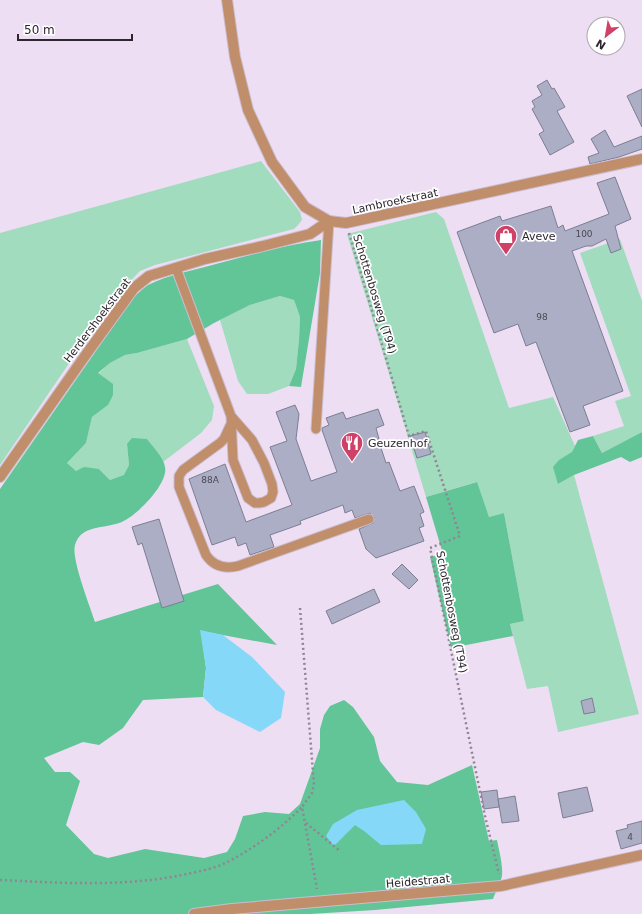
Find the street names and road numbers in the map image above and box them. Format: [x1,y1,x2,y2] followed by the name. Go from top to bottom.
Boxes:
[351,186,440,217] street label: Lambroekstraat
[350,233,399,355] street label: Schottenbosweg (T94)
[61,275,134,365] street label: Herdershoekstraat
[433,550,470,674] street label: Schottenbosweg (T94)
[385,872,451,891] street label: Heidestraat

